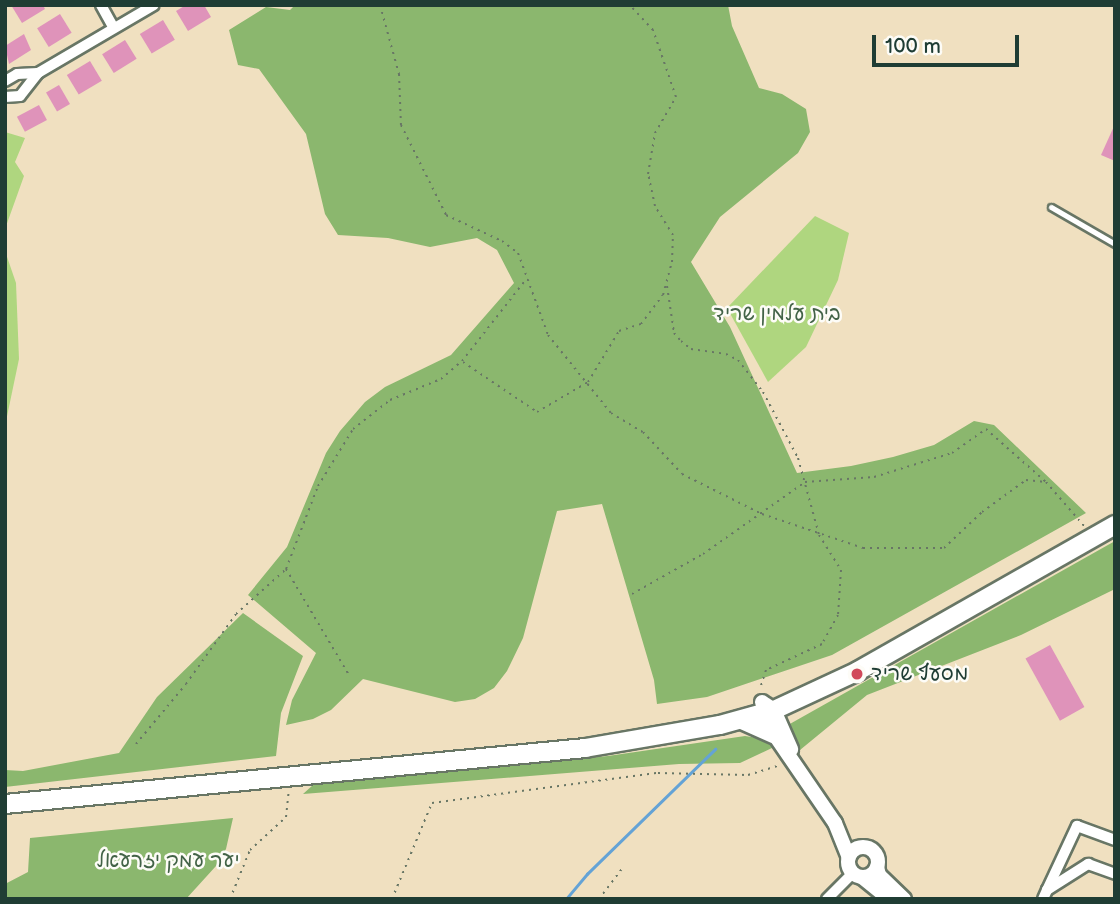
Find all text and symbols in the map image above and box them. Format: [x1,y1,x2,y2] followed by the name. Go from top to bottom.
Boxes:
[875,21,1022,65] scale bar
[885,34,941,59] text: 100 m
[713,301,841,327] park label: בית עלמין שריד
[871,661,968,687] place label: מסעף שריד
[849,666,865,682] marker: מסעף שריד
[96,848,240,874] park label: יער עמק יזרעאל

